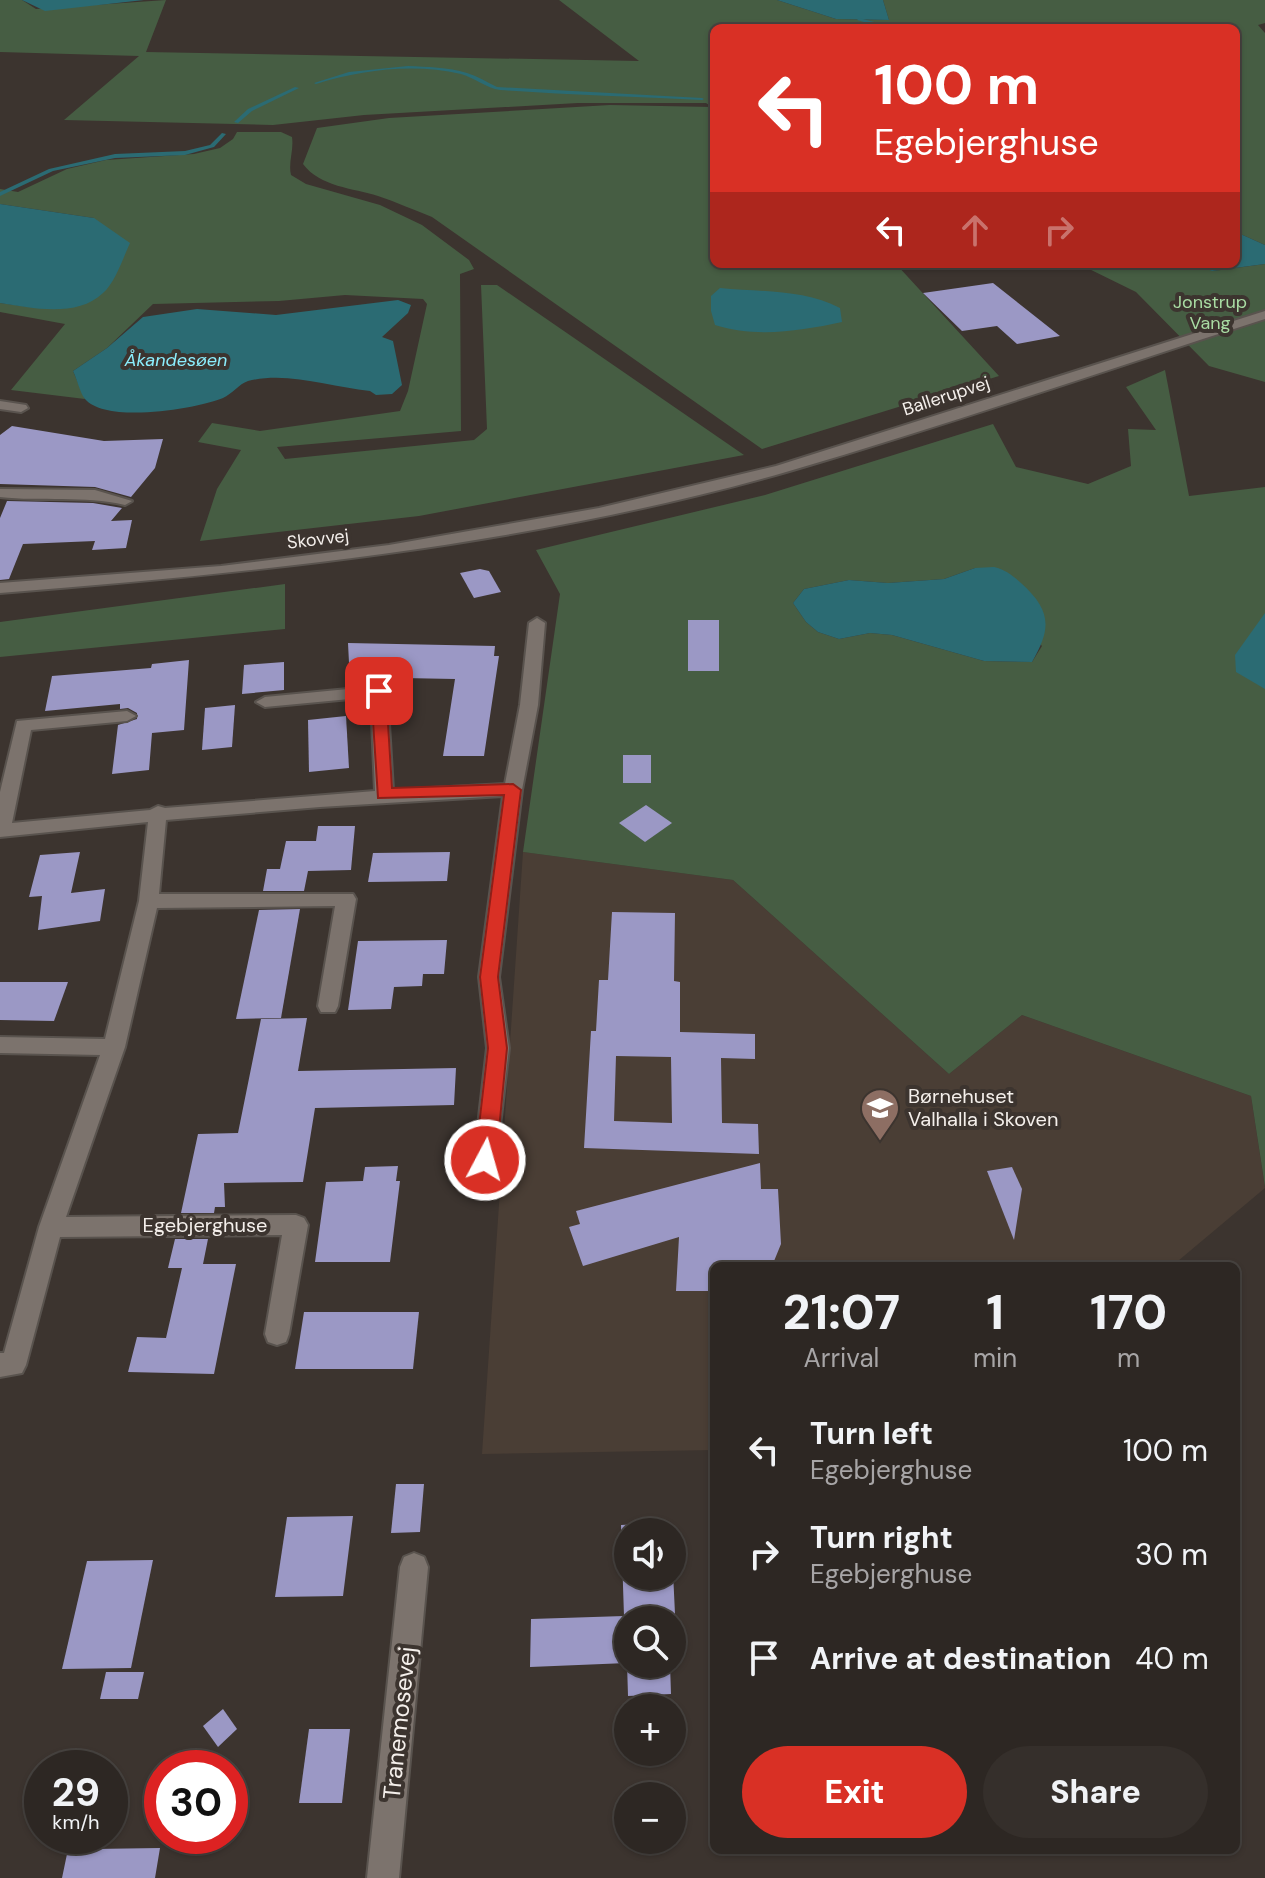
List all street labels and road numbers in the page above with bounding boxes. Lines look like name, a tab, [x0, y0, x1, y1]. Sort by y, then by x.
street label: Ballerupvej	[899, 371, 993, 421]
street label: Skovvej	[286, 523, 350, 555]
street label: Egebjerghuse	[143, 1212, 267, 1238]
street label: Tranemosevej	[376, 1645, 422, 1801]

